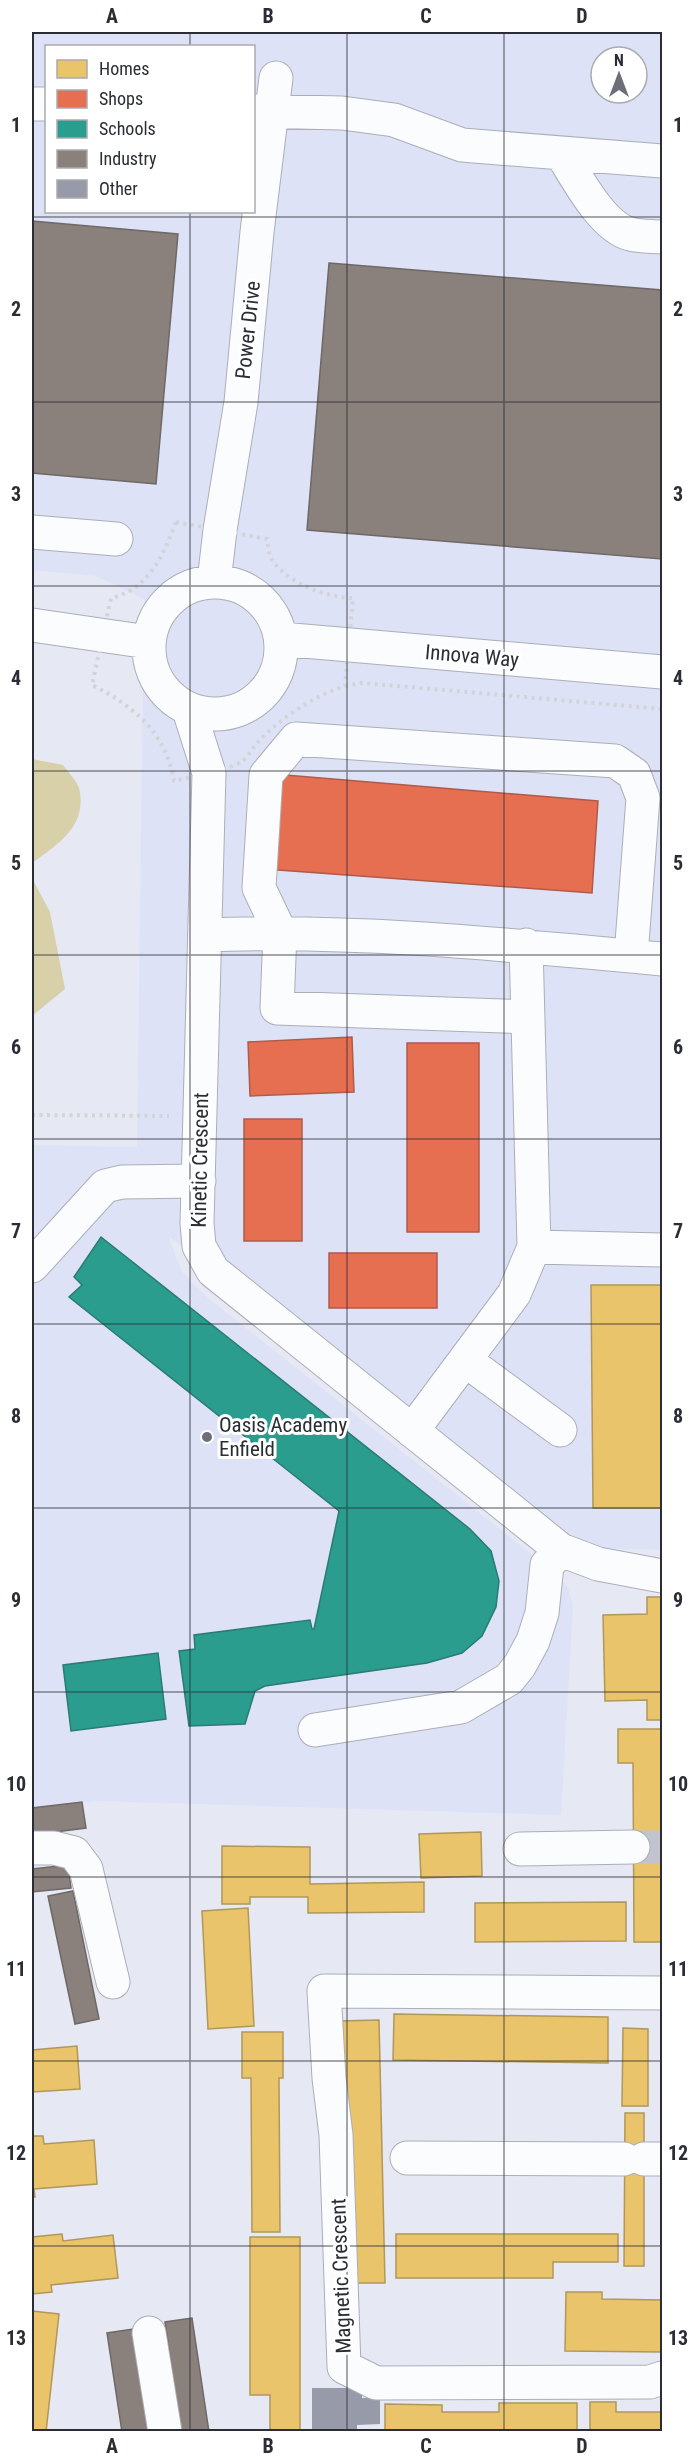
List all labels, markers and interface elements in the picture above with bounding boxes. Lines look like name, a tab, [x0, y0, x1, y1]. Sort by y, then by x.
text: A	[106, 4, 118, 28]
text: B	[262, 4, 274, 28]
text: C	[420, 4, 432, 28]
text: D	[576, 4, 588, 28]
legend	[45, 45, 255, 213]
north arrow	[589, 45, 649, 105]
text: N	[614, 51, 624, 70]
text: Homes	[99, 58, 149, 79]
text: Shops	[99, 88, 143, 109]
text: 1	[11, 113, 21, 137]
text: 1	[673, 113, 683, 137]
text: Schools	[99, 118, 156, 139]
text: Industry	[99, 148, 157, 169]
text: Other	[99, 178, 138, 199]
street label: Power Drive	[231, 280, 265, 380]
text: 2	[11, 297, 21, 321]
text: 2	[673, 297, 683, 321]
text: 3	[11, 482, 21, 506]
text: 3	[673, 482, 683, 506]
street label: Innova Way	[424, 640, 520, 672]
text: 4	[11, 666, 21, 690]
text: 4	[673, 666, 683, 690]
text: 5	[11, 851, 21, 875]
text: 5	[673, 851, 683, 875]
text: 6	[11, 1035, 21, 1059]
text: 6	[673, 1035, 683, 1059]
street label: Kinetic Crescent	[187, 1092, 213, 1228]
text: 7	[11, 1219, 21, 1243]
text: 7	[673, 1219, 683, 1243]
text: 8	[11, 1404, 21, 1428]
text: 8	[673, 1404, 683, 1428]
place label: Oasis Academy Enfield	[219, 1413, 347, 1461]
marker: Oasis Academy Enfield	[200, 1430, 214, 1444]
text: 9	[11, 1588, 21, 1612]
text: 9	[673, 1588, 683, 1612]
text: 10	[6, 1772, 26, 1796]
text: 10	[668, 1772, 688, 1796]
text: 11	[6, 1957, 26, 1981]
text: 11	[668, 1957, 688, 1981]
text: 12	[6, 2141, 26, 2165]
text: 12	[668, 2141, 688, 2165]
street label: Magnetic Crescent	[326, 2198, 356, 2354]
text: 13	[6, 2326, 26, 2350]
text: 13	[668, 2326, 688, 2350]
text: A	[106, 2434, 118, 2458]
text: B	[262, 2434, 274, 2458]
text: C	[420, 2434, 432, 2458]
text: D	[576, 2434, 588, 2458]

